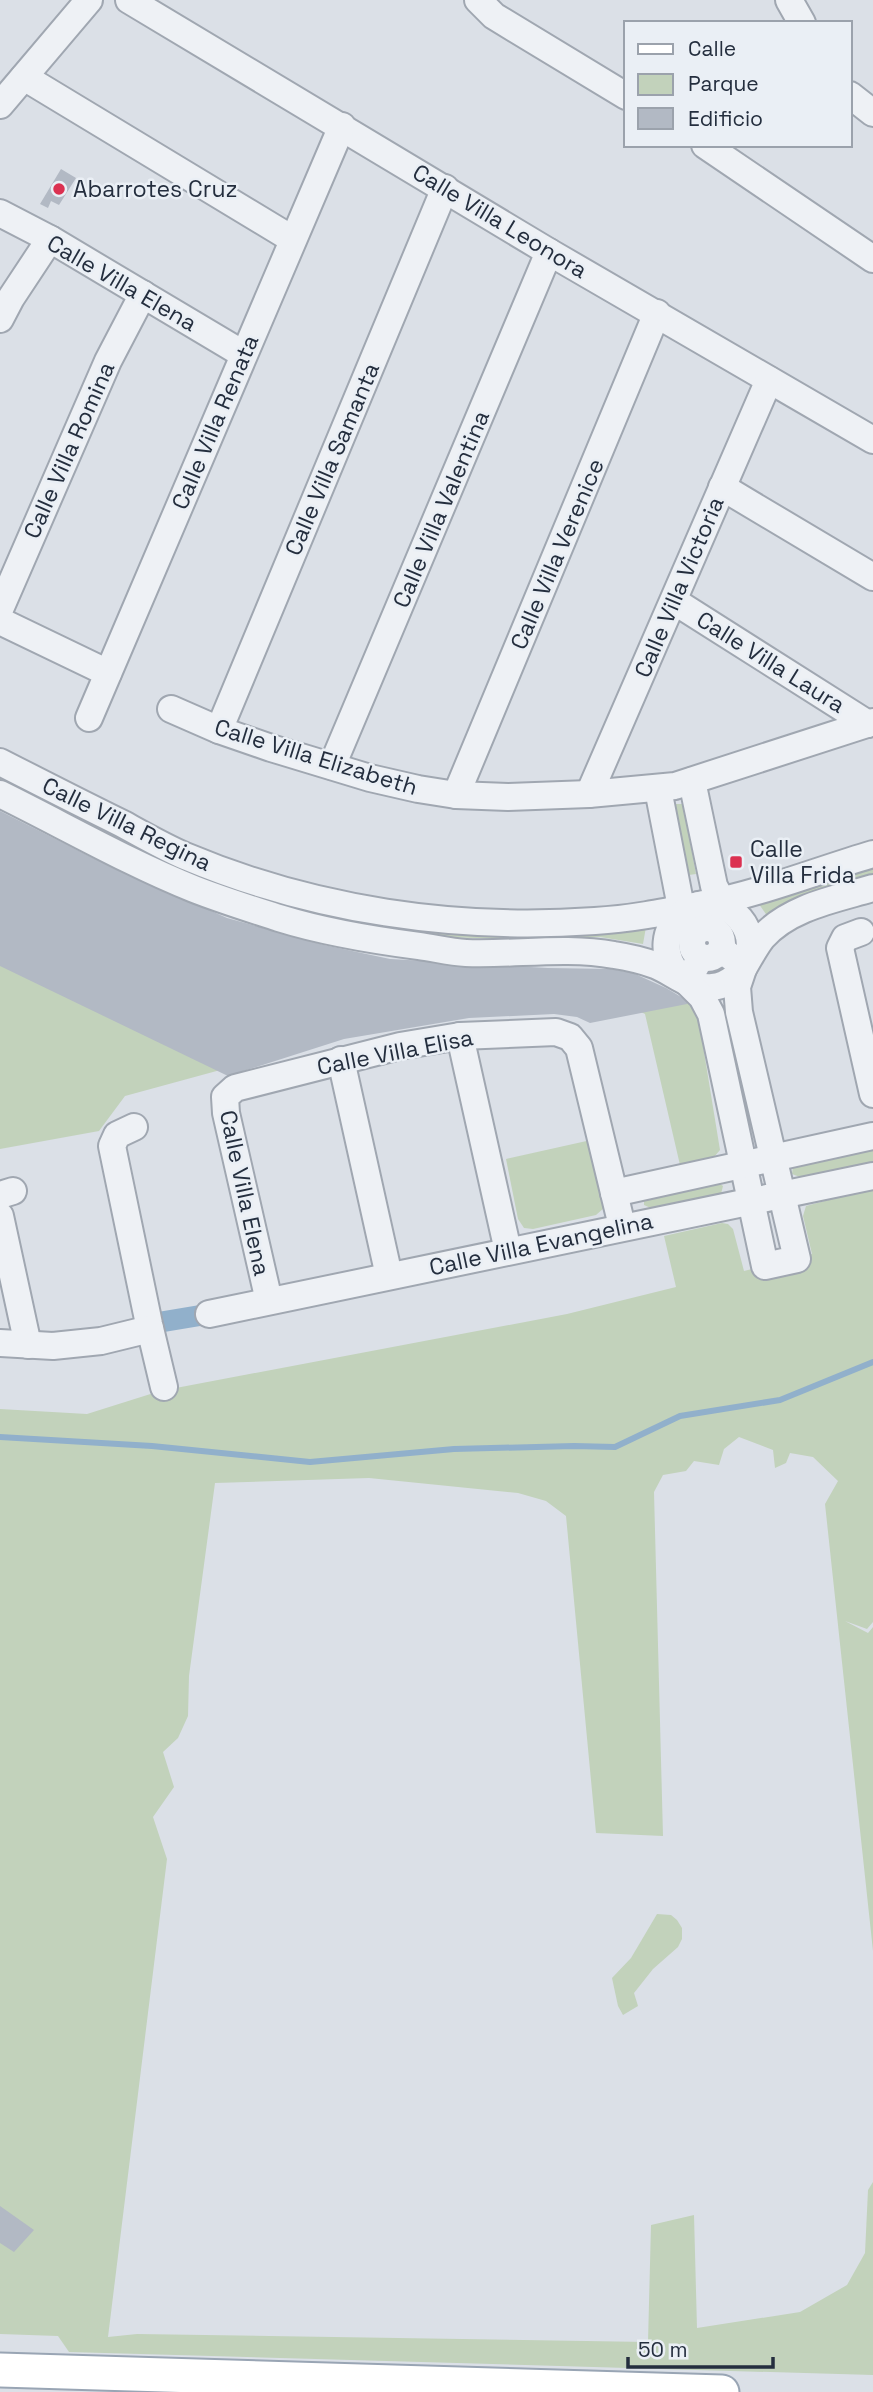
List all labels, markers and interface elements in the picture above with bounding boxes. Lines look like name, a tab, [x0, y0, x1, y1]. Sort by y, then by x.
legend	[624, 21, 852, 147]
text: Calle	[688, 35, 736, 62]
text: Parque	[688, 70, 759, 97]
text: Edificio	[688, 105, 763, 132]
street label: Calle Villa Leonora	[407, 157, 593, 285]
place label: Abarrotes Cruz	[73, 174, 238, 204]
marker: Abarrotes Cruz	[51, 181, 67, 197]
street label: Calle Villa Elena	[42, 228, 202, 338]
street label: Calle Villa Renata	[165, 330, 265, 514]
street label: Calle Villa Romina	[17, 357, 121, 543]
street label: Calle Villa Samanta	[278, 358, 386, 560]
street label: Calle Villa Valentina	[386, 406, 496, 612]
street label: Calle Villa Verenice	[503, 454, 611, 654]
street label: Calle Villa Victoria	[627, 492, 731, 682]
street label: Calle Villa Laura	[691, 604, 851, 720]
street label: Calle Villa Elizabeth	[211, 712, 421, 802]
street label: Calle Villa Regina	[37, 770, 217, 878]
place label: Calle Villa Frida	[750, 834, 855, 890]
marker: Calle Villa Frida	[728, 854, 744, 870]
street label: Calle Villa Elisa	[314, 1022, 476, 1082]
street label: Calle Villa Elena	[213, 1108, 277, 1278]
street label: Calle Villa Evangelina	[426, 1206, 656, 1282]
scale bar	[628, 2326, 773, 2370]
text: 50 m	[638, 2336, 688, 2363]

